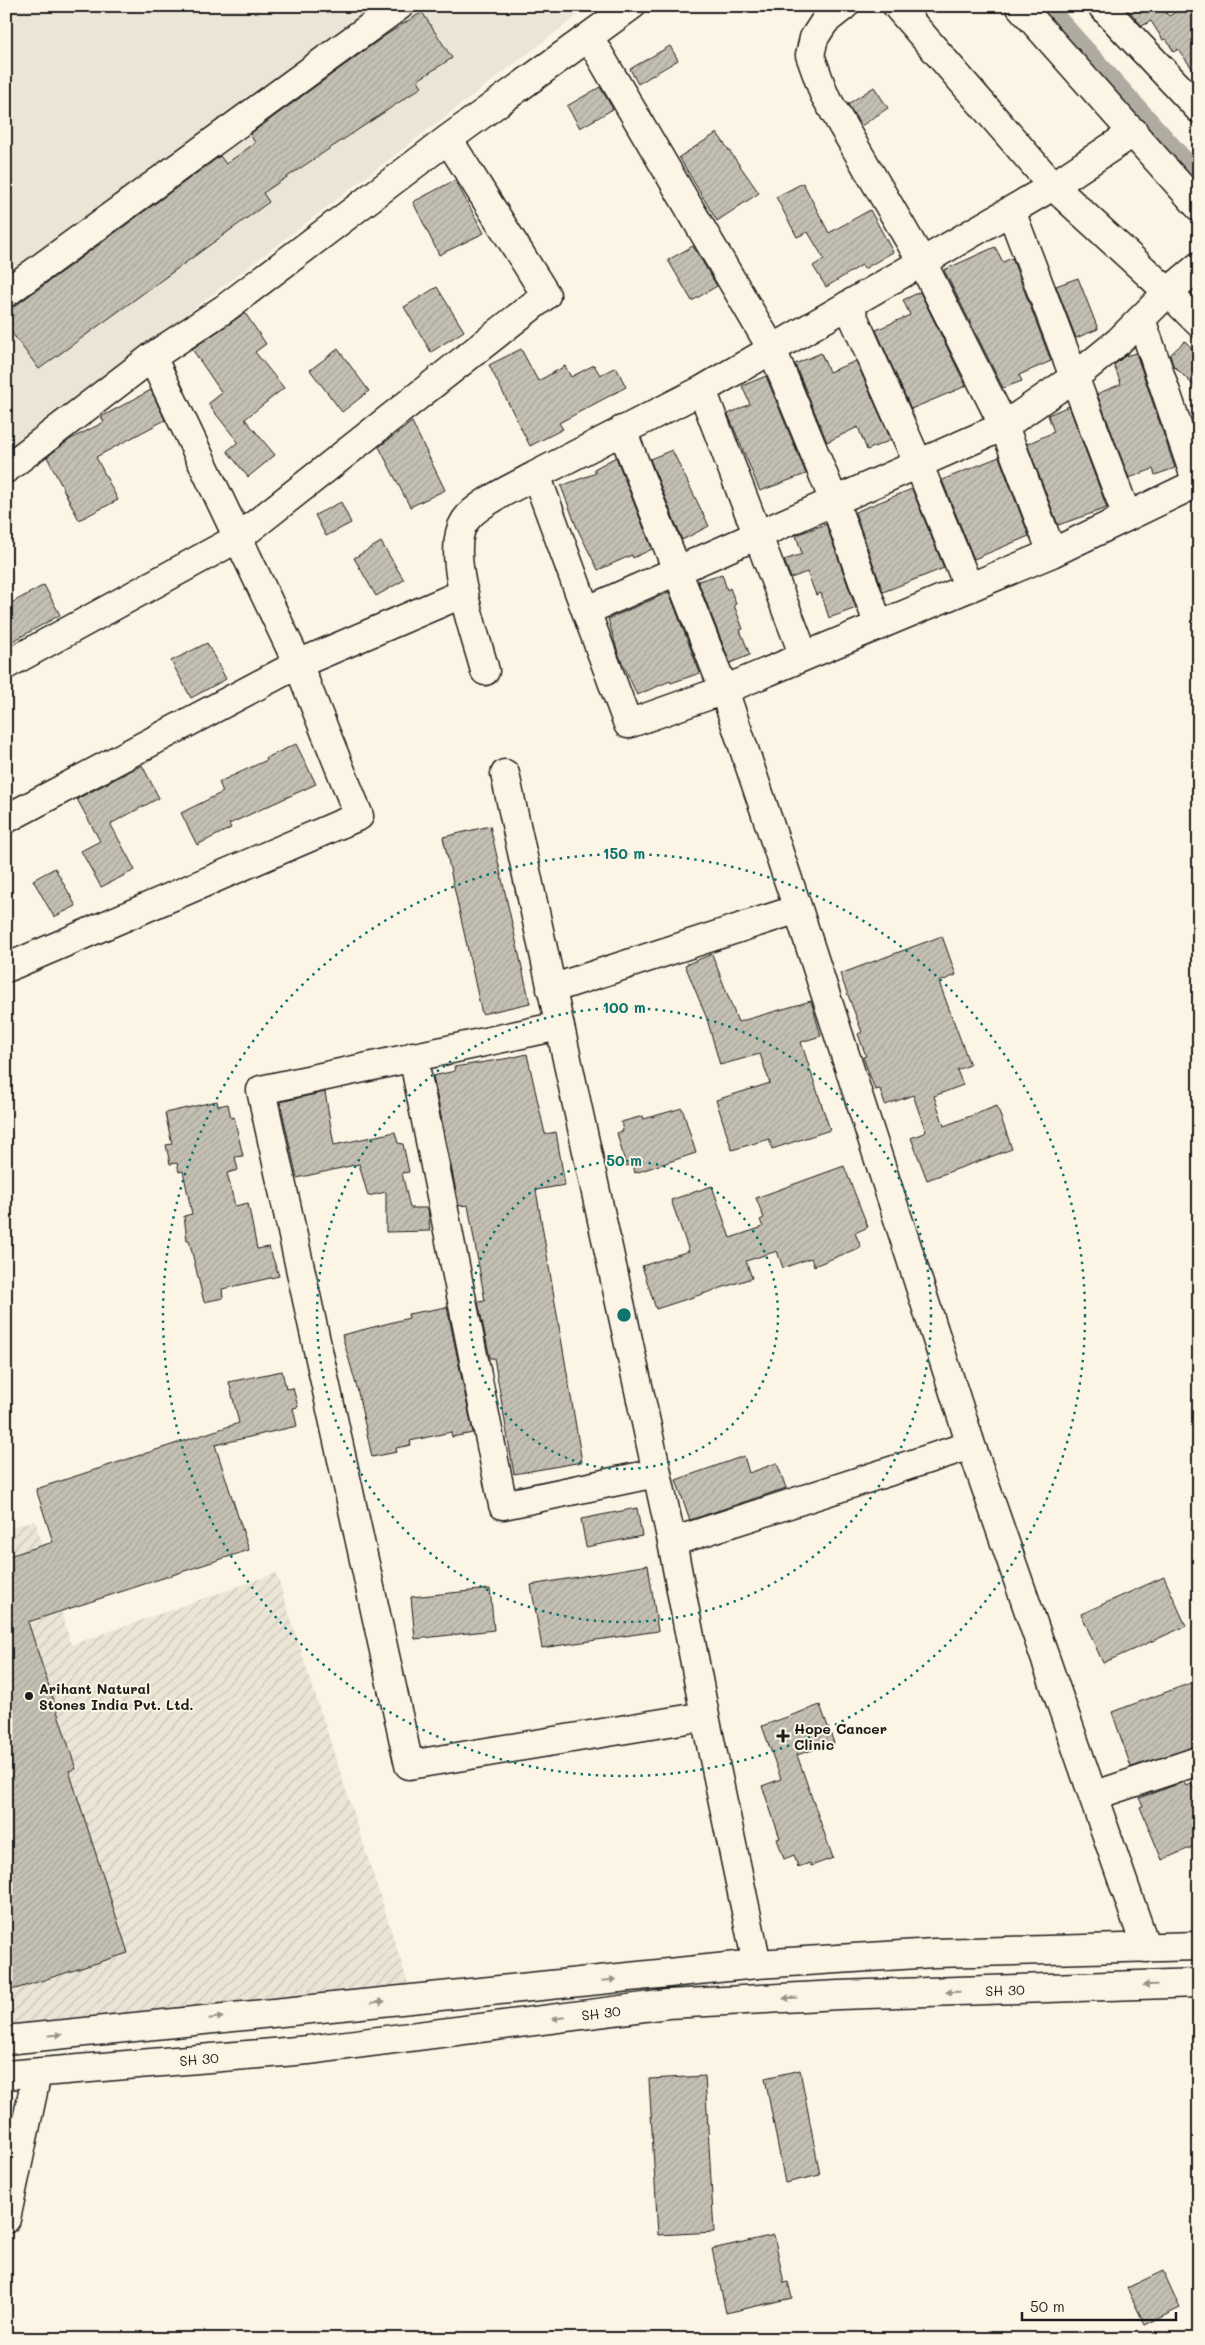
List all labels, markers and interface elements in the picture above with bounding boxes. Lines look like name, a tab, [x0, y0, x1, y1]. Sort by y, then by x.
text: 150 m	[603, 843, 645, 863]
text: 100 m	[602, 997, 646, 1017]
text: 50 m	[606, 1150, 642, 1170]
centre of rings	[615, 1306, 633, 1324]
place label: Arihant Natural Stones India Pvt. Ltd.	[39, 1679, 194, 1714]
marker: Arihant Natural Stones India Pvt. Ltd.	[23, 1690, 35, 1702]
place label: Hope Cancer Clinic	[794, 1719, 887, 1754]
marker: Hope Cancer Clinic	[776, 1729, 790, 1743]
one-way arrow	[602, 1976, 618, 1984]
street label: SH 30	[985, 1980, 1025, 2000]
one-way arrow	[1142, 1982, 1158, 1990]
one-way arrow	[944, 1988, 960, 1996]
one-way arrow	[782, 1994, 798, 2002]
one-way arrow	[370, 1997, 386, 2005]
street label: SH 30	[580, 2001, 622, 2025]
one-way arrow	[209, 2014, 225, 2022]
one-way arrow	[551, 2014, 567, 2022]
one-way arrow	[47, 2031, 63, 2039]
street label: SH 30	[179, 2048, 220, 2070]
scale bar	[1022, 2290, 1176, 2322]
text: 50 m	[1030, 2296, 1065, 2316]

